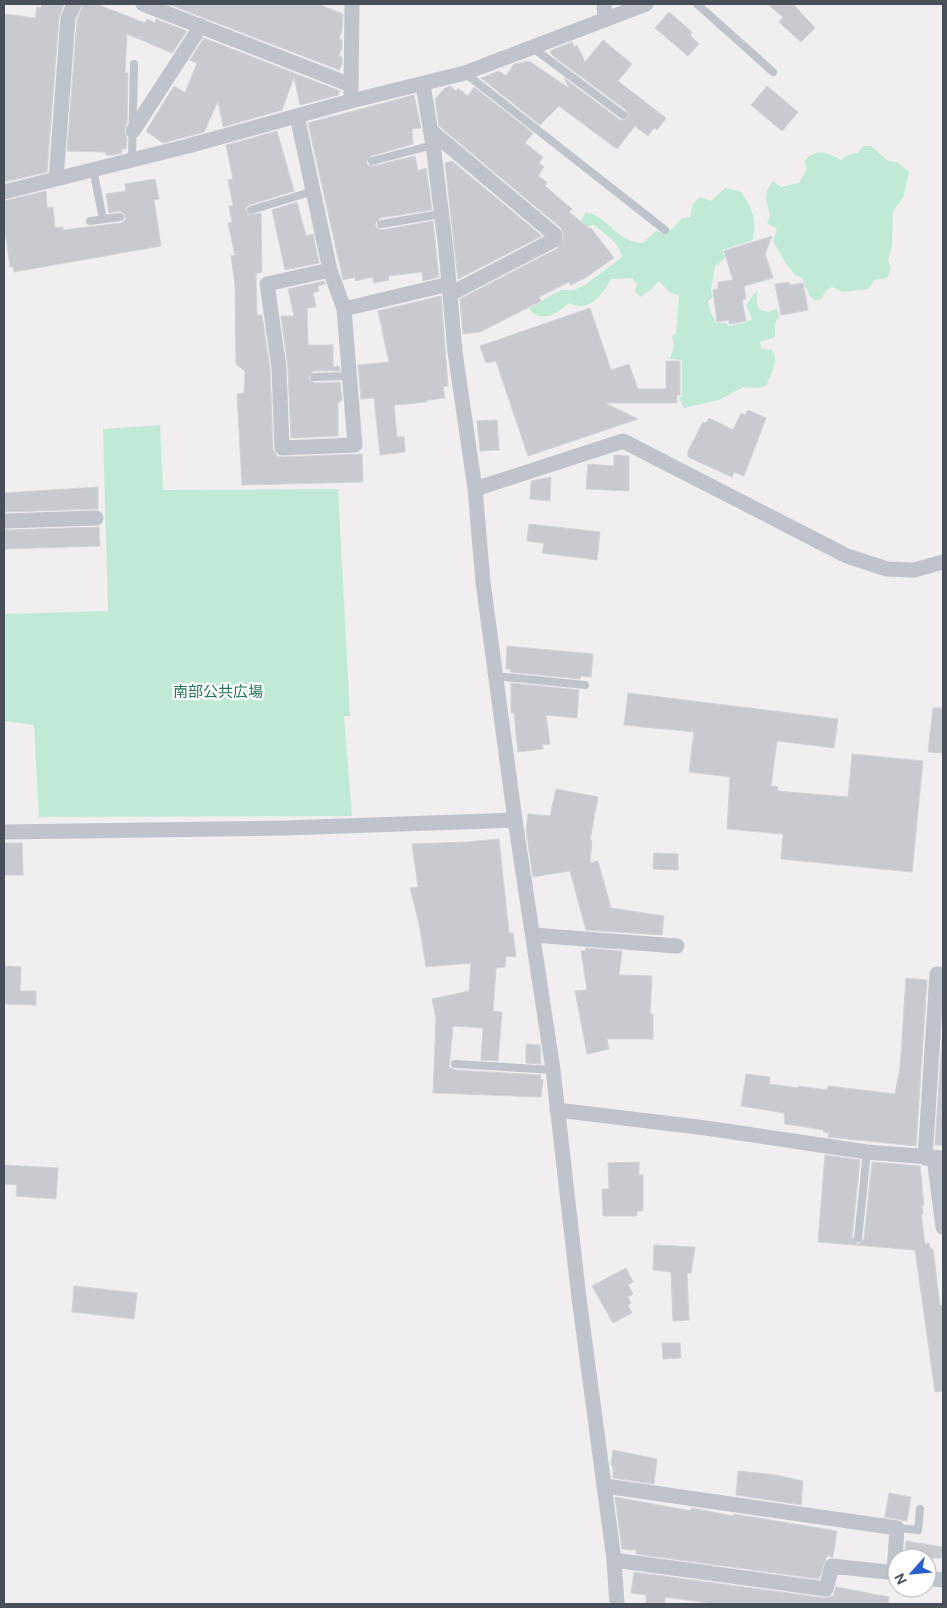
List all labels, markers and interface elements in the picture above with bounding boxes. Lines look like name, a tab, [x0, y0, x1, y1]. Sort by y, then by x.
park label: 南部公共広場	[173, 682, 263, 702]
north arrow	[887, 1548, 937, 1598]
text: N	[890, 1570, 911, 1588]

